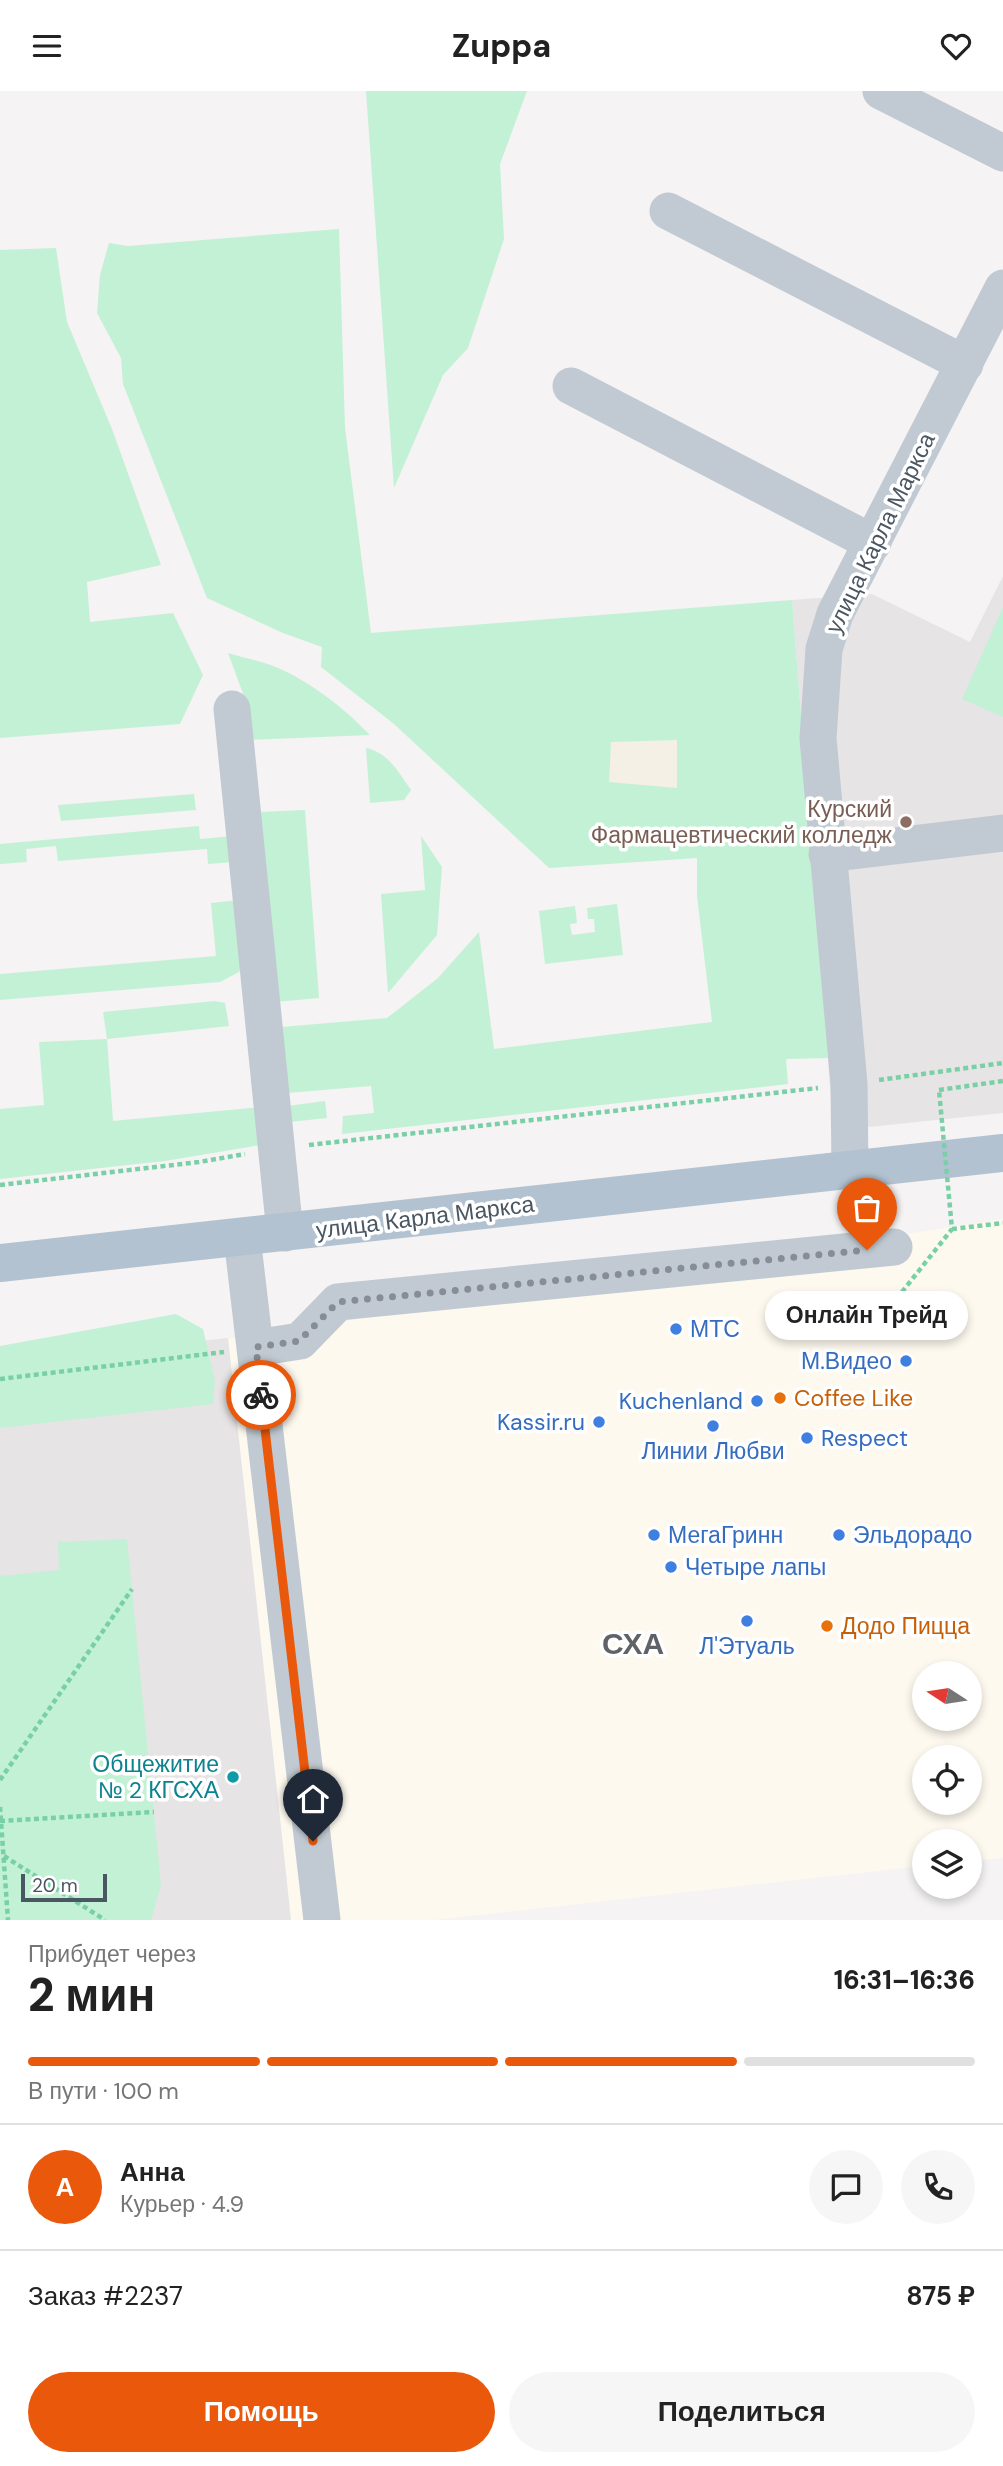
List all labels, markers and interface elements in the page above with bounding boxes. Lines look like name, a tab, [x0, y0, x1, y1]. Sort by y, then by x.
text: Zuppa	[452, 25, 551, 67]
icon: menu	[28, 27, 66, 65]
icon: heart	[937, 27, 975, 65]
street label: улица Карла Маркса	[818, 428, 942, 638]
place label: Курский Фармацевтический колледж	[591, 794, 893, 850]
marker: Курский Фармацевтический колледж	[898, 814, 914, 830]
pin	[837, 1178, 897, 1250]
street label: улица Карла Маркса	[314, 1189, 536, 1245]
icon: bag	[848, 1189, 886, 1227]
callout: Онлайн Трейд	[766, 1292, 968, 1341]
text: Онлайн Трейд	[786, 1300, 947, 1330]
place label: МТС	[690, 1314, 740, 1344]
marker: МТС	[668, 1321, 684, 1337]
place label: М.Видео	[801, 1346, 892, 1376]
marker: М.Видео	[898, 1353, 914, 1369]
courier	[226, 1360, 296, 1430]
icon: bike	[242, 1376, 280, 1414]
place label: Coffee Like	[794, 1383, 913, 1413]
place label: Kuchenland	[619, 1386, 743, 1416]
marker: Coffee Like	[772, 1390, 788, 1406]
marker: Kuchenland	[749, 1393, 765, 1409]
place label: Kassir.ru	[497, 1407, 585, 1437]
marker: Kassir.ru	[591, 1414, 607, 1430]
marker: Линии Любви	[705, 1418, 721, 1434]
place label: Respect	[821, 1423, 908, 1453]
marker: Respect	[799, 1430, 815, 1446]
place label: Линии Любви	[641, 1436, 785, 1466]
place label: МегаГринн	[668, 1520, 783, 1550]
place label: Эльдорадо	[853, 1520, 972, 1550]
marker: МегаГринн	[646, 1527, 662, 1543]
marker: Эльдорадо	[831, 1527, 847, 1543]
place label: Четыре лапы	[685, 1552, 826, 1582]
marker: Четыре лапы	[663, 1559, 679, 1575]
place label: Додо Пицца	[841, 1611, 970, 1641]
marker: Л'Этуаль	[739, 1613, 755, 1629]
marker: Додо Пицца	[819, 1618, 835, 1634]
district label: СХА	[602, 1624, 664, 1663]
place label: Л'Этуаль	[699, 1631, 795, 1661]
north arrow	[912, 1661, 982, 1731]
map controls	[912, 1661, 982, 1899]
button: locate	[912, 1745, 982, 1815]
place label: Общежитие № 2 КГСХА	[92, 1749, 220, 1805]
marker: Общежитие № 2 КГСХА	[225, 1769, 241, 1785]
pin	[283, 1769, 343, 1841]
icon: home	[294, 1780, 332, 1818]
button: layers	[912, 1829, 982, 1899]
scale bar	[21, 1871, 107, 1903]
text: 20 m	[32, 1873, 78, 1898]
text: Прибудет через	[28, 1939, 196, 1969]
text: 16:31–16:36	[834, 1963, 975, 1997]
text: 2 мин	[28, 1965, 155, 2025]
text: В пути · 100 m	[28, 2076, 179, 2106]
button: chat	[809, 2150, 883, 2224]
button: phone	[901, 2150, 975, 2224]
text: Анна	[120, 2155, 185, 2189]
text: А	[56, 2170, 74, 2204]
text: Курьер · 4.9	[120, 2189, 244, 2219]
text: Заказ #2237	[28, 2279, 183, 2313]
text: 875 ₽	[906, 2279, 975, 2313]
button: Помощь	[28, 2372, 495, 2452]
button: Поделиться	[509, 2372, 975, 2452]

